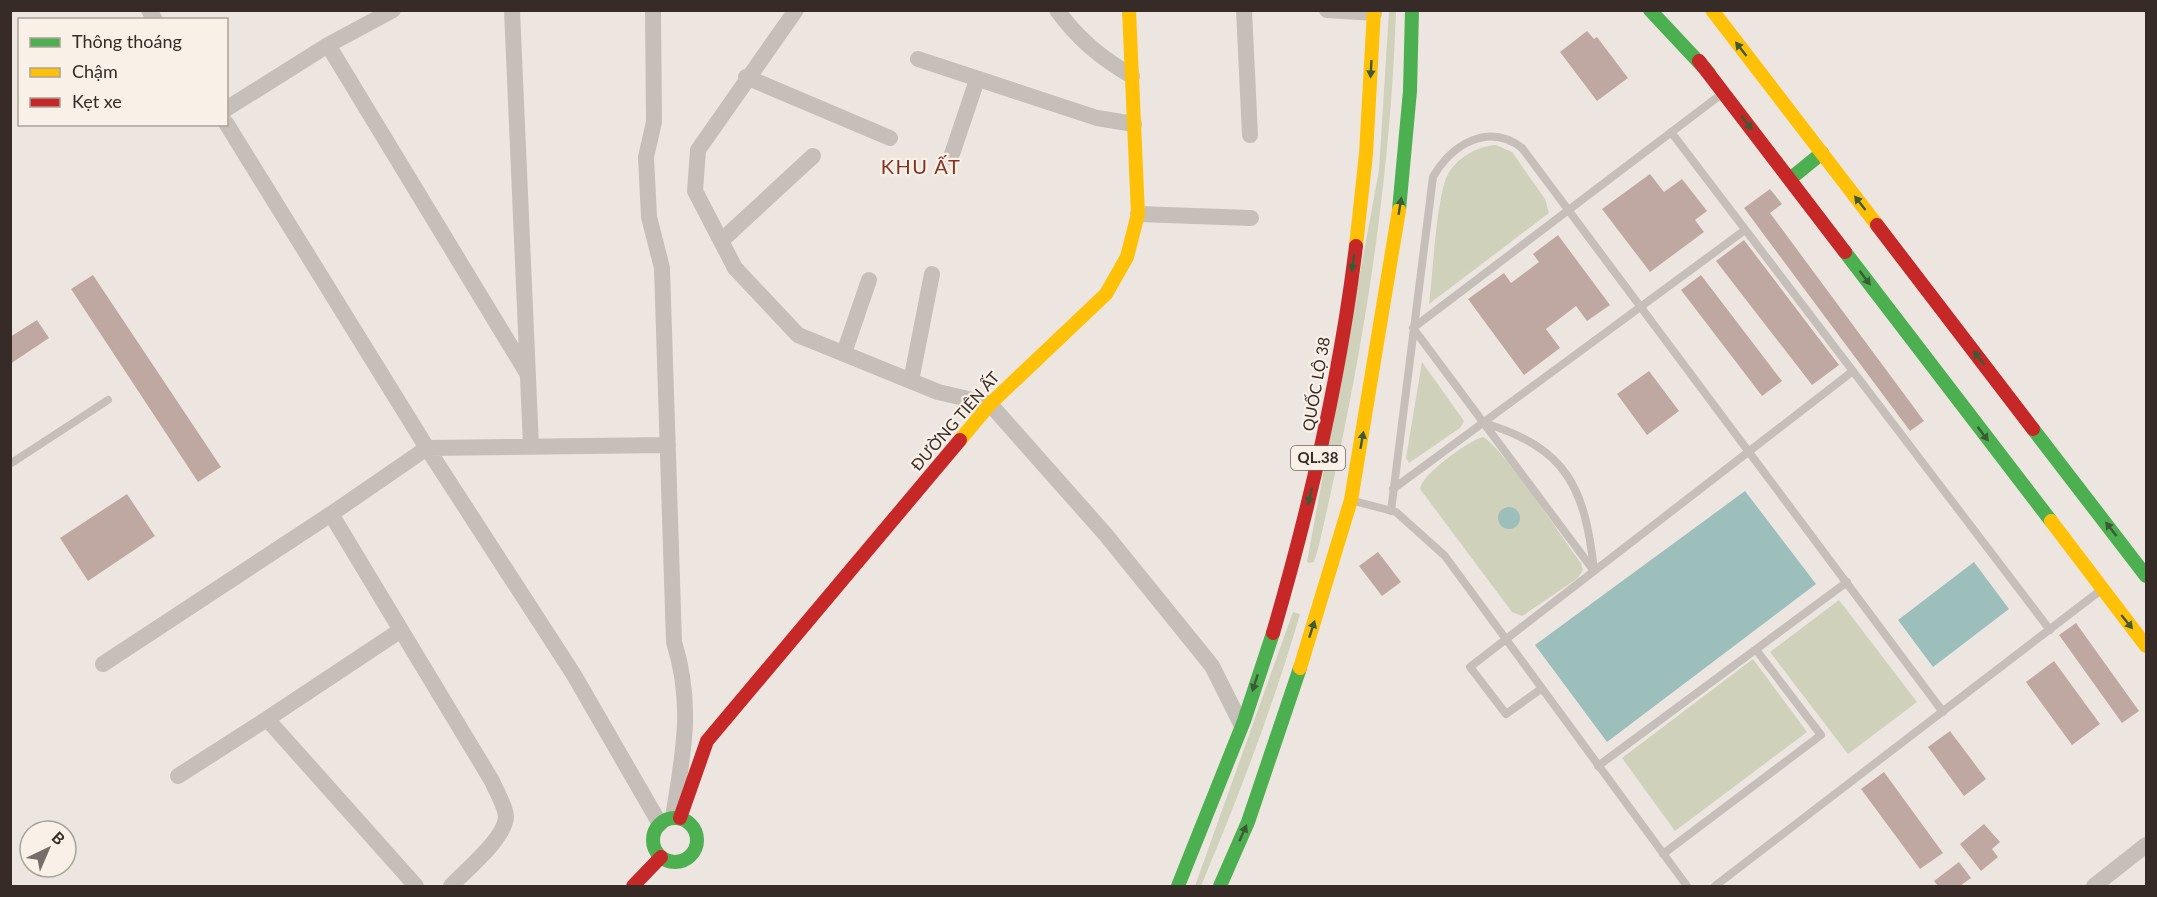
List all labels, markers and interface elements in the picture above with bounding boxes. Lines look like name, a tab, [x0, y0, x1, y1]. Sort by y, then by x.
legend	[18, 18, 228, 126]
text: Thông thoáng	[72, 30, 182, 52]
one-way arrow	[1735, 41, 1748, 57]
one-way arrow	[1366, 59, 1375, 78]
text: Chậm	[72, 60, 118, 82]
text: Kẹt xe	[72, 90, 122, 112]
one-way arrow	[1740, 115, 1753, 131]
district label: KHU ẤT	[881, 154, 961, 178]
one-way arrow	[1855, 196, 1867, 211]
one-way arrow	[1396, 197, 1405, 216]
one-way arrow	[1349, 254, 1358, 273]
one-way arrow	[1859, 270, 1871, 286]
street label: QUỐC LỘ 38	[1298, 335, 1333, 432]
one-way arrow	[1973, 350, 1986, 366]
street label: ĐƯỜNG TIÊN ẤT	[907, 367, 1003, 474]
one-way arrow	[1976, 426, 1988, 441]
one-way arrow	[1358, 431, 1367, 450]
road number: QL.38	[1291, 446, 1345, 470]
one-way arrow	[1304, 487, 1314, 505]
one-way arrow	[2105, 522, 2117, 537]
one-way arrow	[2120, 614, 2133, 630]
one-way arrow	[1308, 620, 1318, 638]
one-way arrow	[1250, 674, 1259, 692]
north arrow	[18, 819, 78, 879]
one-way arrow	[1239, 824, 1248, 842]
text: B	[48, 827, 69, 848]

